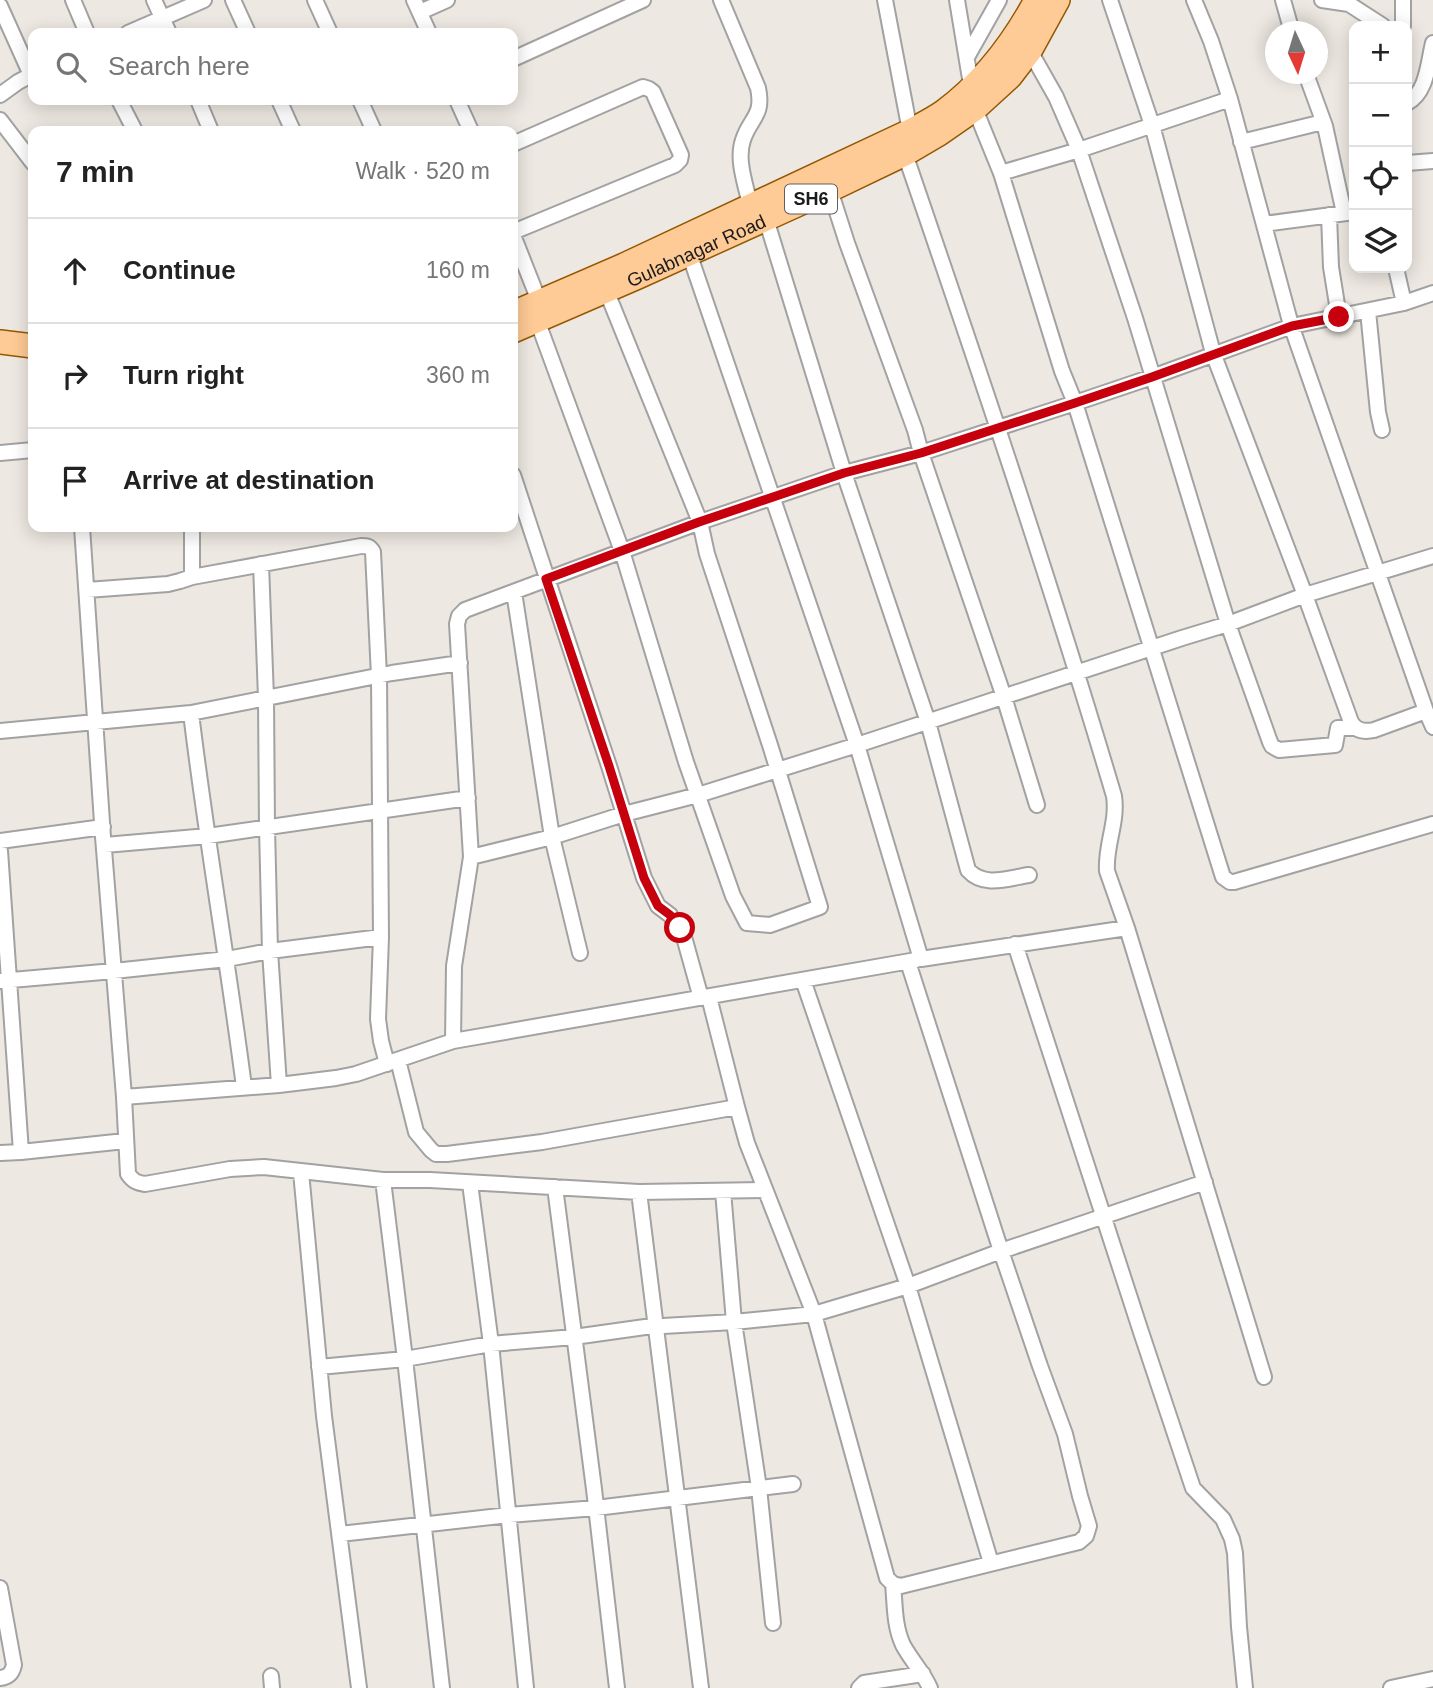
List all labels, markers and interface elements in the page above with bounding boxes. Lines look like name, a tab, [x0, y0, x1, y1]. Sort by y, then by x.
north arrow	[1265, 21, 1328, 84]
map controls	[1349, 21, 1412, 273]
button: +	[1349, 21, 1412, 84]
search box	[28, 28, 518, 105]
icon: search	[52, 48, 90, 86]
text: Search here	[108, 51, 250, 81]
button: −	[1349, 84, 1412, 147]
button: locate	[1349, 147, 1412, 210]
text: 7 min	[56, 155, 134, 188]
text: Walk · 520 m	[355, 158, 490, 184]
road number: SH6	[785, 184, 837, 214]
street label: Gulabnagar Road	[624, 210, 769, 291]
button: layers	[1349, 210, 1412, 273]
icon: ahead	[56, 252, 94, 290]
text: Continue	[123, 255, 236, 285]
text: 160 m	[426, 257, 490, 283]
route end	[1323, 301, 1354, 332]
icon: right	[56, 357, 94, 395]
text: Turn right	[123, 360, 244, 390]
text: 360 m	[426, 362, 490, 388]
icon: arrive	[56, 462, 94, 500]
text: Arrive at destination	[123, 465, 374, 495]
route start	[664, 912, 695, 943]

